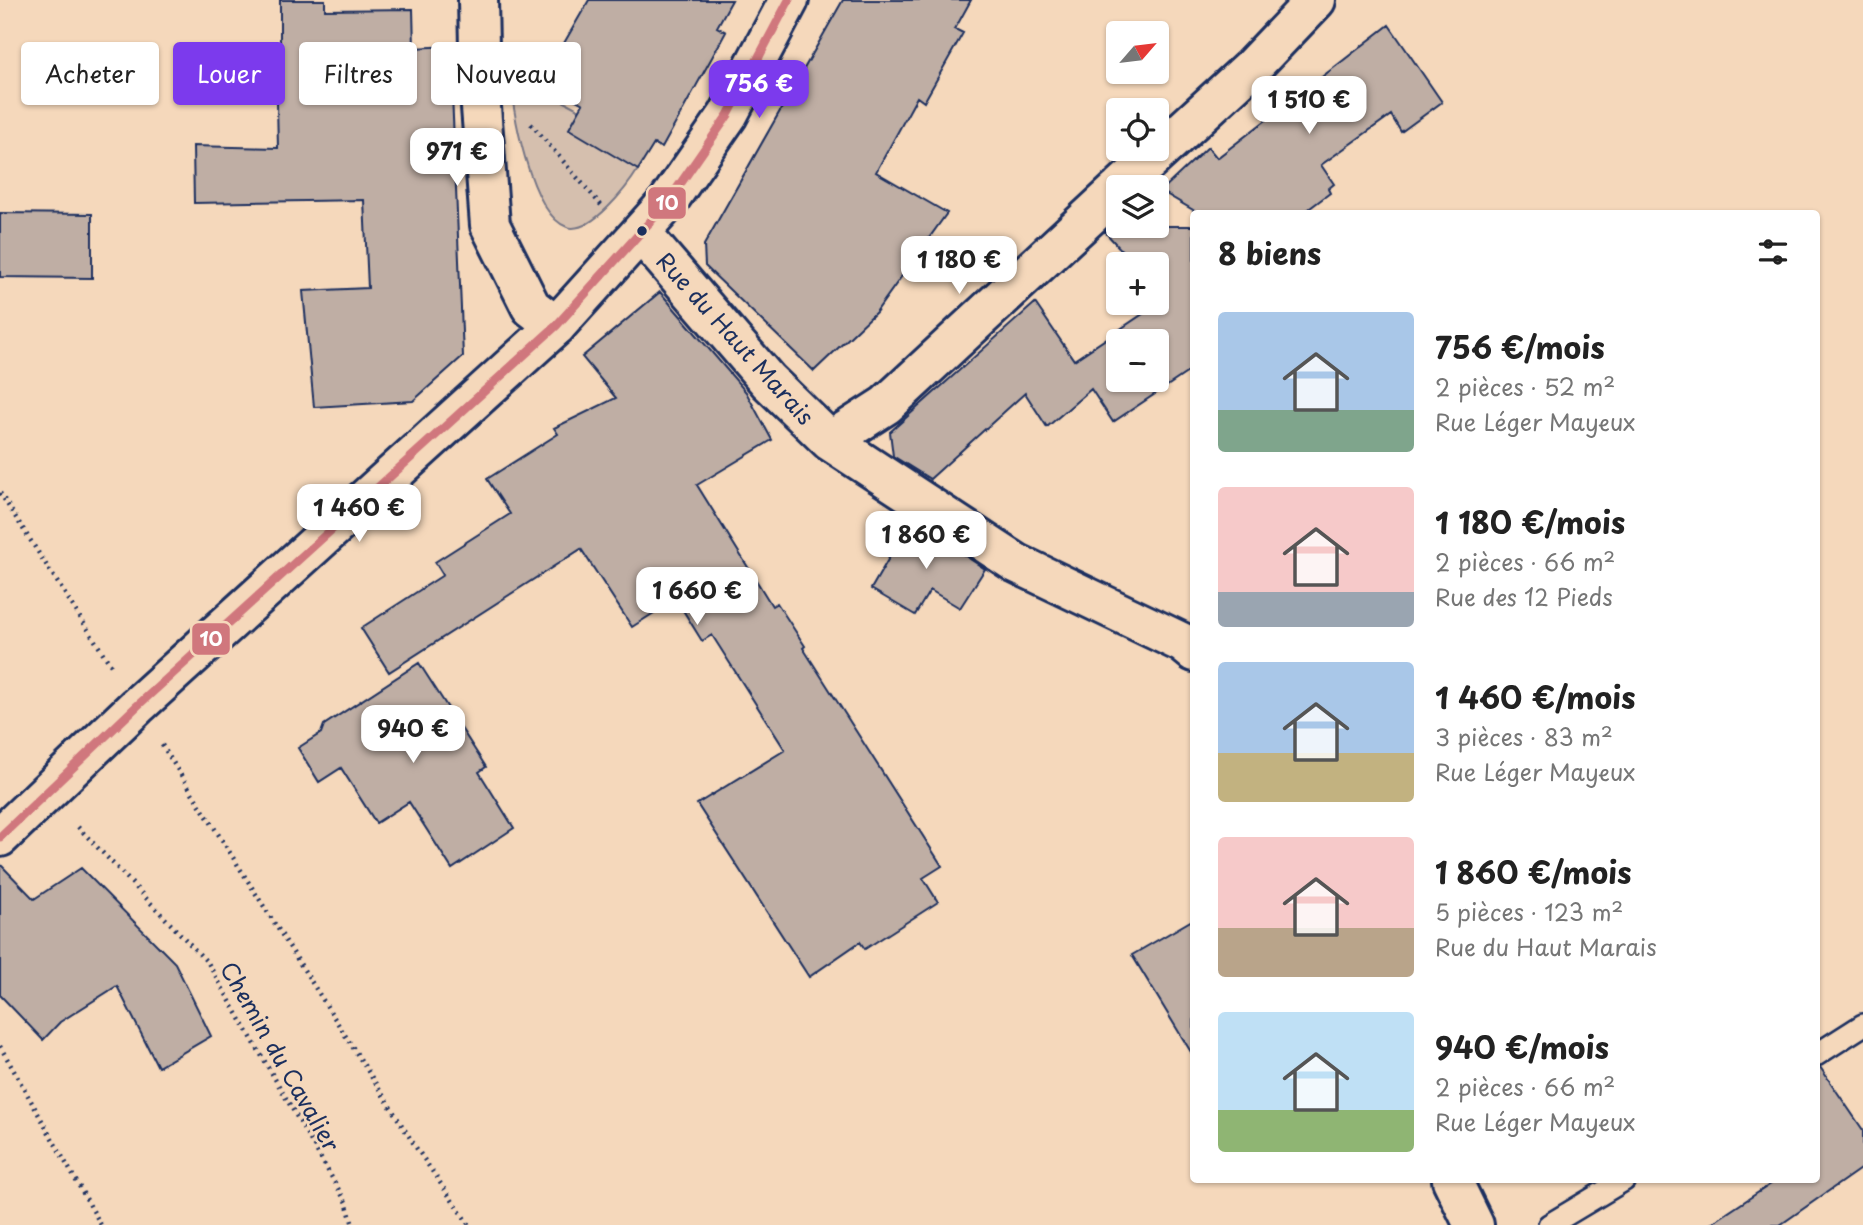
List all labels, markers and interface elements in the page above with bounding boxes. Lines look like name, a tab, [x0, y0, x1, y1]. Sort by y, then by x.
north arrow	[1106, 21, 1169, 84]
map controls	[1106, 21, 1169, 392]
chip: Acheter	[21, 42, 159, 105]
chip: Louer	[173, 42, 285, 105]
chip: Filtres	[299, 42, 417, 105]
chip: Nouveau	[431, 42, 581, 105]
pin: 756 €	[710, 60, 808, 120]
text: 756 €	[725, 65, 793, 100]
pin: 1 510 €	[1244, 76, 1374, 136]
text: 1 510 €	[1267, 81, 1351, 116]
button: locate	[1106, 98, 1169, 161]
pin: 971 €	[408, 128, 506, 188]
text: 971 €	[426, 133, 488, 168]
button: layers	[1106, 175, 1169, 238]
line badge: 10	[647, 186, 687, 220]
text: 10	[655, 188, 679, 216]
unlabelled marker	[635, 224, 649, 238]
text: 8 biens	[1218, 230, 1321, 275]
icon: filters	[1754, 233, 1792, 271]
pin: 1 180 €	[894, 236, 1024, 296]
text: 1 180 €	[917, 241, 1001, 276]
street label: Rue du Haut Marais	[649, 244, 823, 432]
button: +	[1106, 252, 1169, 315]
text: 756 €/mois	[1435, 324, 1605, 369]
button: −	[1106, 329, 1169, 392]
icon: home	[1274, 340, 1358, 424]
text: 2 pièces · 52 m²	[1435, 369, 1615, 404]
text: Rue Léger Mayeux	[1435, 404, 1635, 439]
pin: 1 460 €	[294, 484, 424, 544]
text: 1 460 €	[313, 489, 405, 524]
text: 1 180 €/mois	[1435, 499, 1625, 544]
pin: 1 860 €	[861, 512, 991, 571]
icon: home	[1274, 515, 1358, 599]
text: 1 860 €	[881, 516, 971, 551]
text: 2 pièces · 66 m²	[1435, 544, 1615, 579]
pin: 1 660 €	[632, 568, 762, 627]
text: 1 660 €	[652, 572, 742, 607]
text: Rue des 12 Pieds	[1435, 579, 1613, 614]
line badge: 10	[191, 622, 231, 656]
text: 10	[199, 624, 223, 652]
text: 1 460 €/mois	[1435, 674, 1636, 719]
icon: home	[1274, 690, 1358, 774]
pin: 940 €	[364, 706, 462, 765]
text: 940 €	[377, 710, 449, 745]
text: 3 pièces · 83 m²	[1435, 719, 1613, 754]
text: Rue Léger Mayeux	[1435, 754, 1635, 789]
text: 1 860 €/mois	[1435, 849, 1632, 894]
icon: home	[1274, 865, 1358, 949]
text: 5 pièces · 123 m²	[1435, 894, 1623, 929]
text: Rue du Haut Marais	[1435, 929, 1657, 964]
street label: Chemin du Cavalier	[212, 955, 350, 1158]
text: 940 €/mois	[1435, 1024, 1609, 1069]
icon: home	[1274, 1040, 1358, 1124]
text: 2 pièces · 66 m²	[1435, 1069, 1615, 1104]
text: Rue Léger Mayeux	[1435, 1104, 1635, 1139]

